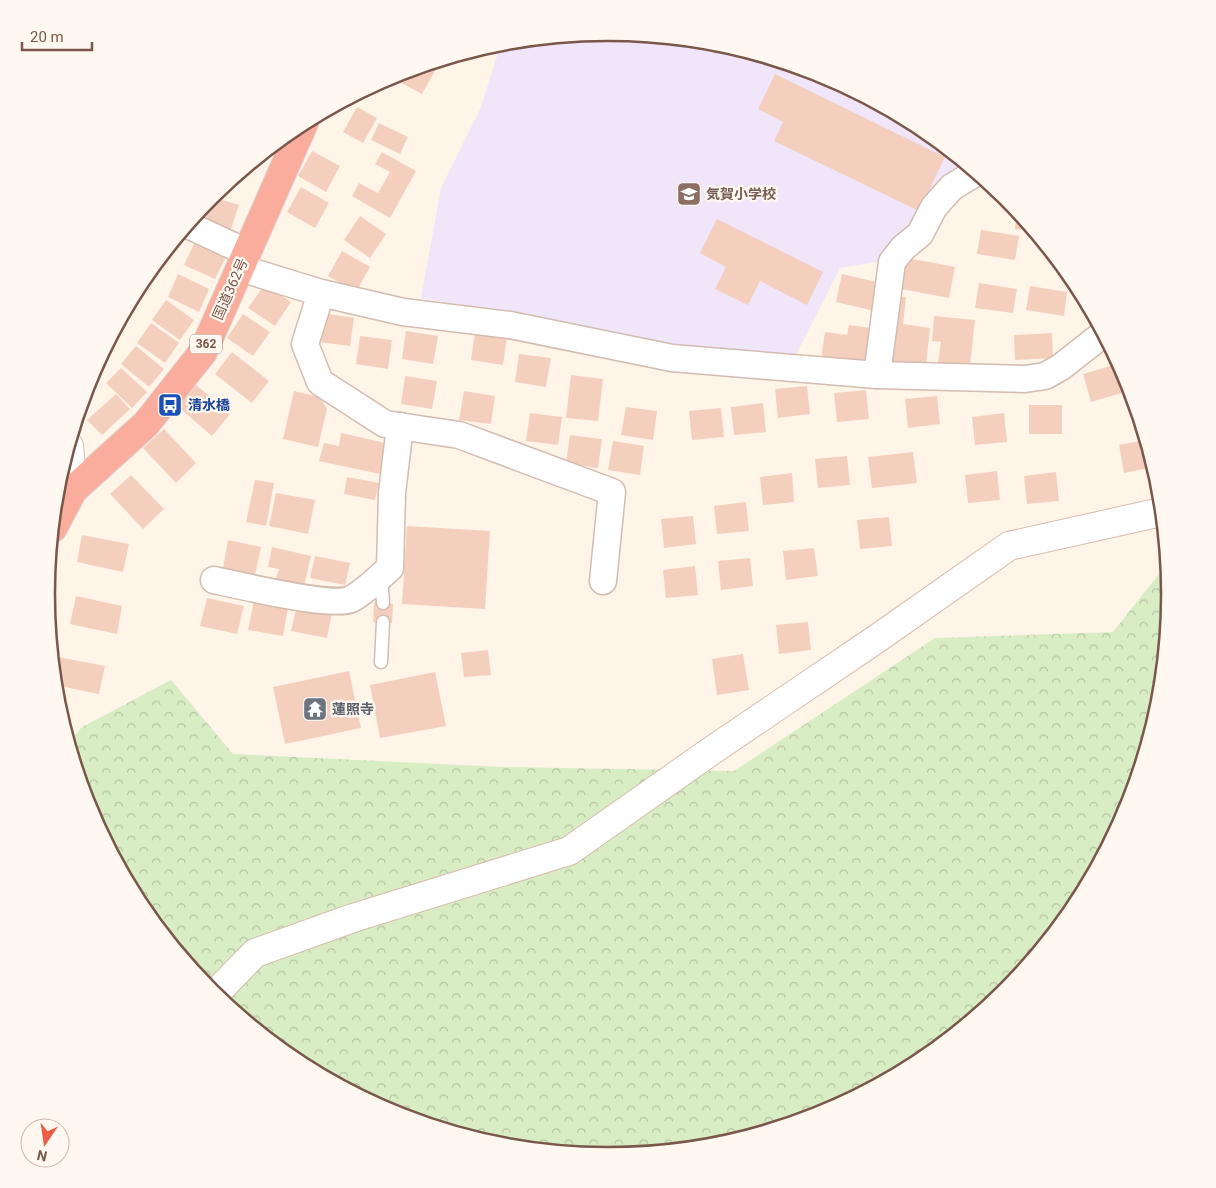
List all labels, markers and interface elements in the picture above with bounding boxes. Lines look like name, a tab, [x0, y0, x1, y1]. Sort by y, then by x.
scale bar	[22, 20, 92, 52]
text: 20 m	[30, 28, 64, 46]
school or university icon: 気賀小学校	[676, 181, 702, 207]
place label: 気賀小学校	[706, 186, 776, 202]
street label: 国道362号	[209, 256, 251, 322]
road number: 362	[190, 334, 222, 354]
bus stop icon: 清水橋	[157, 392, 183, 418]
place label: 清水橋	[188, 397, 230, 413]
temple icon: 蓮照寺	[302, 696, 328, 722]
place label: 蓮照寺	[332, 701, 374, 717]
north arrow	[20, 1118, 70, 1168]
text: N	[35, 1147, 49, 1165]

